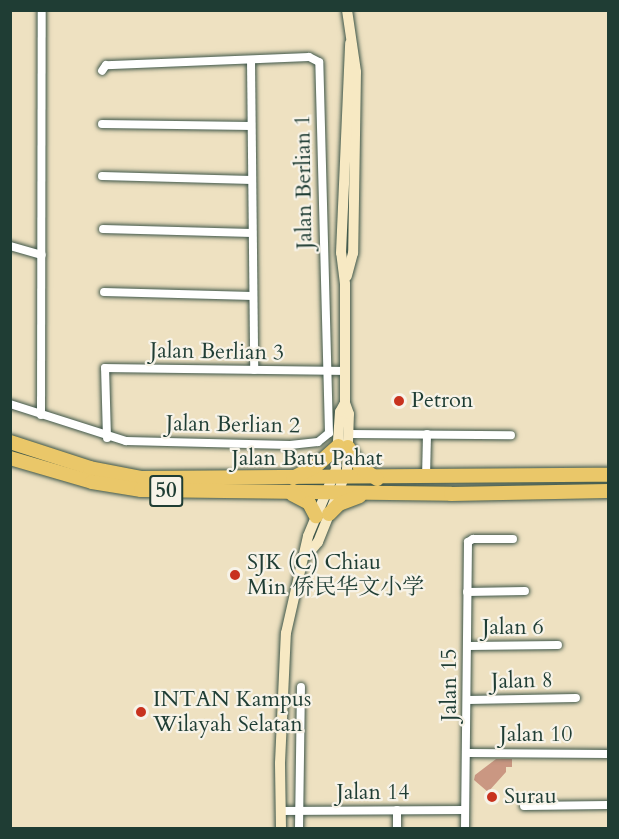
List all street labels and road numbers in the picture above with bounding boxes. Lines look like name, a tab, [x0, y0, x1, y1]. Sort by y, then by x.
street label: Jalan Berlian 1	[290, 115, 318, 249]
street label: Jalan Berlian 3	[150, 338, 284, 366]
street label: Jalan Berlian 2	[166, 411, 300, 439]
street label: Jalan Batu Pahat	[232, 446, 382, 472]
road number: 50	[148, 473, 184, 509]
street label: Jalan 6	[482, 615, 544, 641]
street label: Jalan 15	[437, 648, 463, 722]
street label: Jalan 8	[491, 667, 553, 695]
street label: Jalan 10	[499, 722, 573, 748]
street label: Jalan 14	[336, 780, 410, 806]

